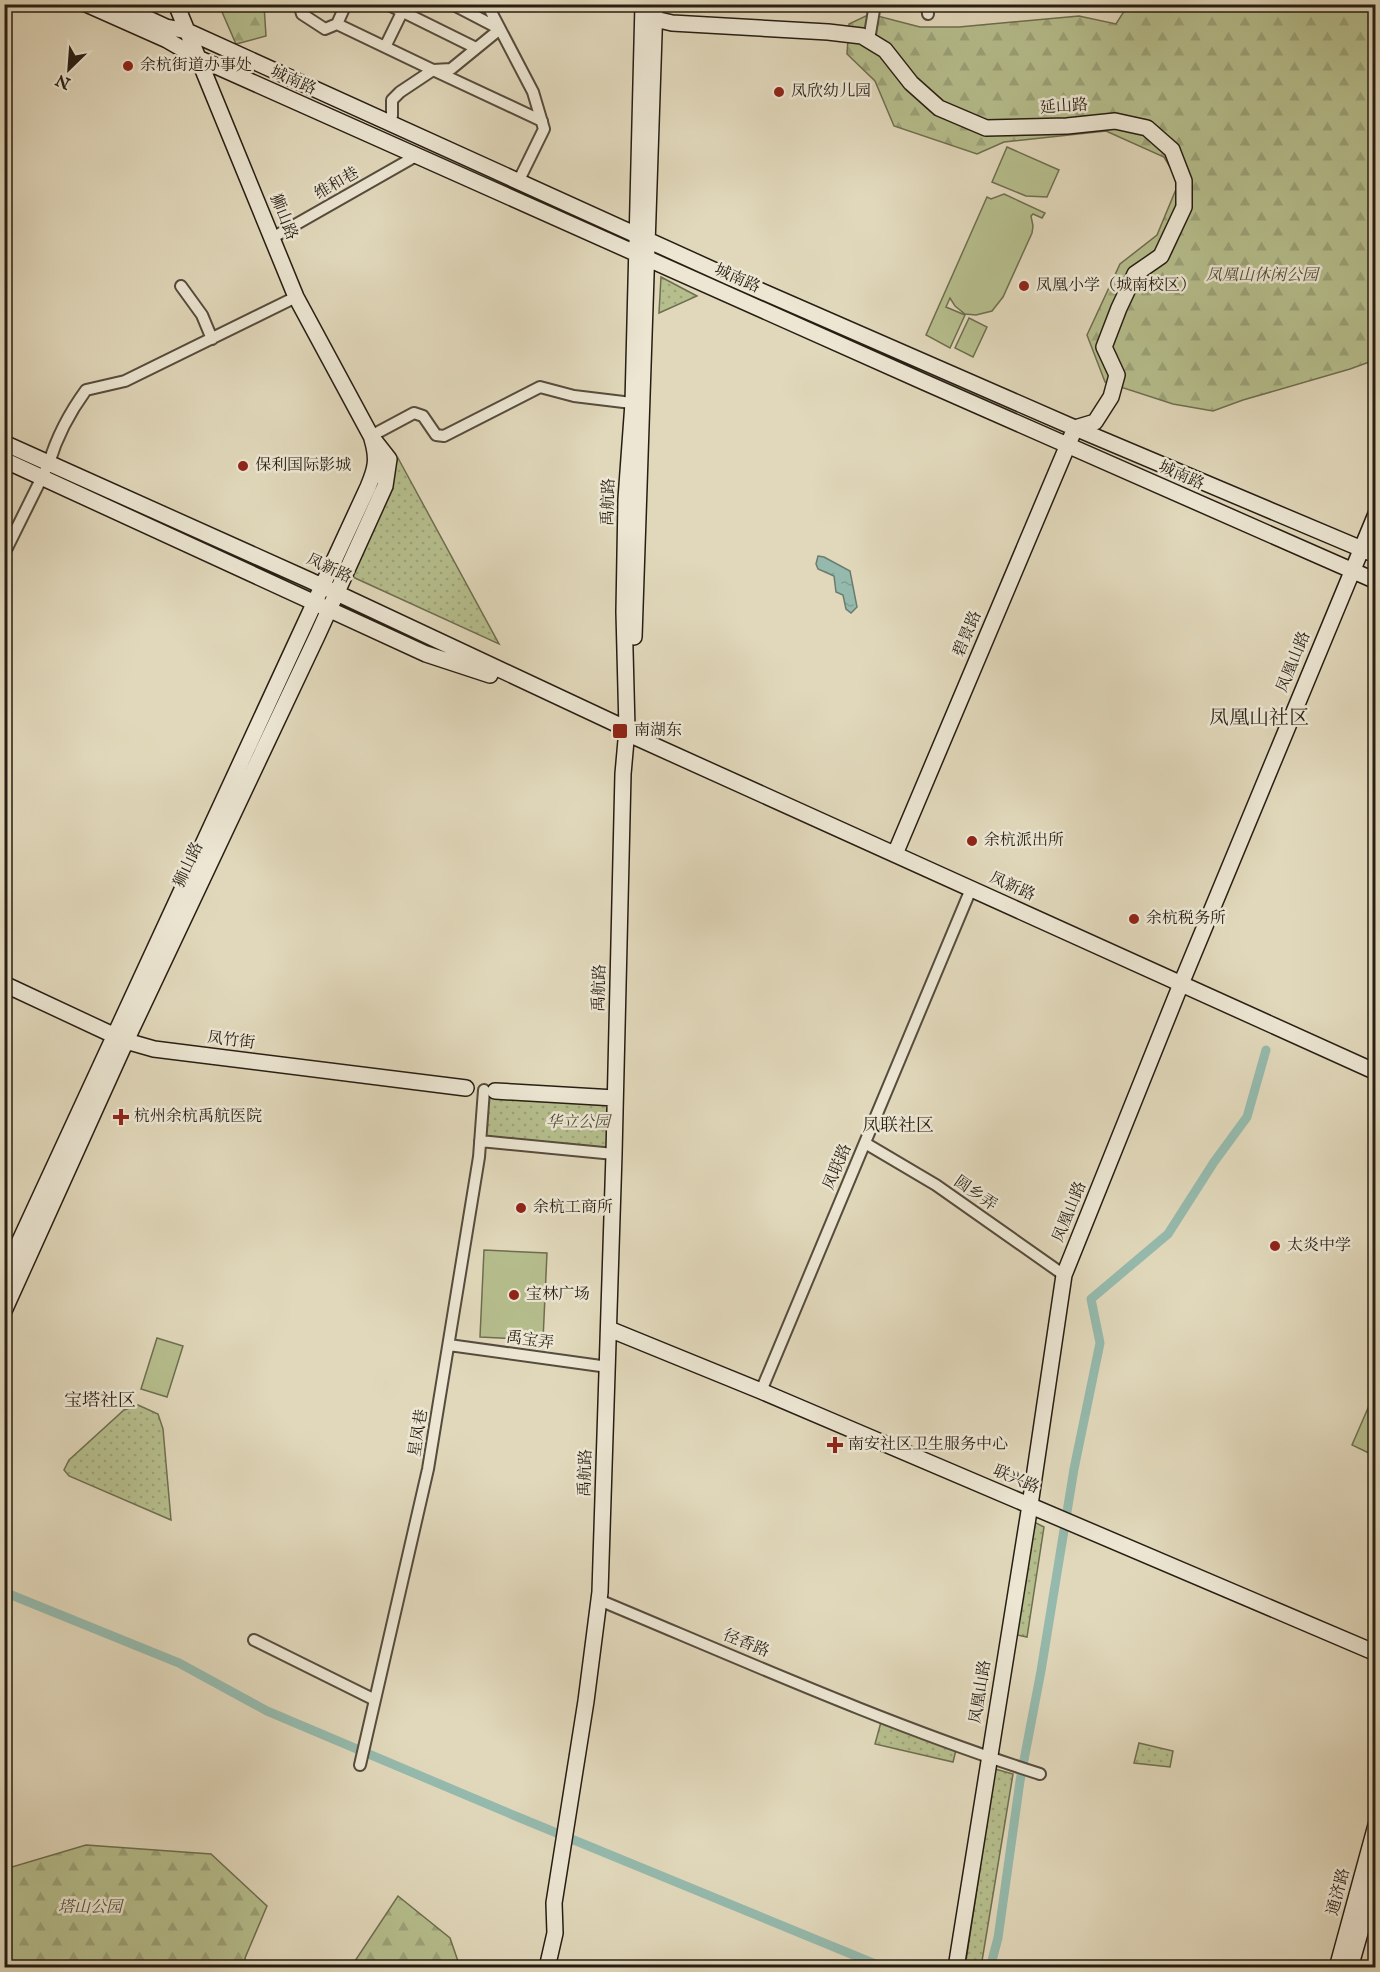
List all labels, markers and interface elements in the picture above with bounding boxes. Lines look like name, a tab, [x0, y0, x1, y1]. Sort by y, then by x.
north arrow	[39, 39, 99, 99]
place label: 余杭街道办事处	[140, 56, 252, 76]
marker: 余杭街道办事处	[121, 59, 135, 73]
street label: 城南路	[267, 62, 319, 100]
text: N	[53, 69, 75, 93]
place label: 凤欣幼儿园	[791, 82, 871, 102]
marker: 凤欣幼儿园	[772, 85, 786, 99]
street label: 延山路	[1039, 95, 1089, 119]
street label: 维和巷	[311, 163, 363, 205]
street label: 狮山路	[265, 191, 301, 243]
street label: 城南路	[711, 260, 763, 298]
park label: 凤凰山休闲公园	[1206, 266, 1321, 286]
place label: 凤凰小学（城南校区）	[1036, 276, 1196, 296]
marker: 凤凰小学（城南校区）	[1017, 279, 1031, 293]
place label: 保利国际影城	[255, 456, 351, 476]
street label: 城南路	[1155, 457, 1207, 495]
marker: 保利国际影城	[236, 459, 250, 473]
street label: 禹航路	[598, 478, 620, 526]
street label: 凤新路	[303, 550, 355, 588]
street label: 碧景路	[949, 608, 987, 660]
street label: 凤凰山路	[1273, 629, 1315, 695]
district label: 凤凰山社区	[1209, 706, 1309, 731]
place label: 南湖东	[634, 721, 682, 741]
marker: 南湖东	[611, 722, 629, 740]
place label: 余杭派出所	[984, 831, 1064, 851]
marker: 余杭派出所	[965, 834, 979, 848]
street label: 狮山路	[170, 839, 208, 891]
street label: 凤新路	[986, 868, 1038, 906]
place label: 余杭税务所	[1146, 909, 1226, 929]
marker: 余杭税务所	[1127, 912, 1141, 926]
street label: 禹航路	[589, 964, 611, 1012]
street label: 凤竹街	[206, 1028, 256, 1054]
place label: 杭州余杭禹航医院	[134, 1107, 262, 1127]
marker: 杭州余杭禹航医院	[112, 1108, 130, 1126]
park label: 华立公园	[546, 1113, 613, 1133]
district label: 凤联社区	[862, 1115, 934, 1138]
street label: 凤联路	[819, 1141, 857, 1193]
street label: 圆乡弄	[950, 1172, 1000, 1216]
street label: 凤凰山路	[1049, 1179, 1091, 1245]
place label: 余杭工商所	[533, 1198, 613, 1218]
marker: 余杭工商所	[514, 1201, 528, 1215]
place label: 太炎中学	[1287, 1236, 1351, 1256]
marker: 太炎中学	[1268, 1239, 1282, 1253]
place label: 宝林广场	[526, 1285, 590, 1305]
marker: 宝林广场	[507, 1288, 521, 1302]
street label: 禹宝弄	[505, 1328, 555, 1354]
district label: 宝塔社区	[64, 1390, 136, 1413]
street label: 星凤巷	[405, 1408, 433, 1458]
place label: 南安社区卫生服务中心	[848, 1435, 1008, 1455]
marker: 南安社区卫生服务中心	[826, 1436, 844, 1454]
street label: 禹航路	[575, 1449, 597, 1497]
street label: 联兴路	[990, 1461, 1042, 1499]
street label: 径香路	[720, 1626, 772, 1662]
street label: 凤凰山路	[966, 1659, 996, 1725]
street label: 通济路	[1323, 1866, 1355, 1918]
park label: 塔山公园	[58, 1898, 125, 1918]

